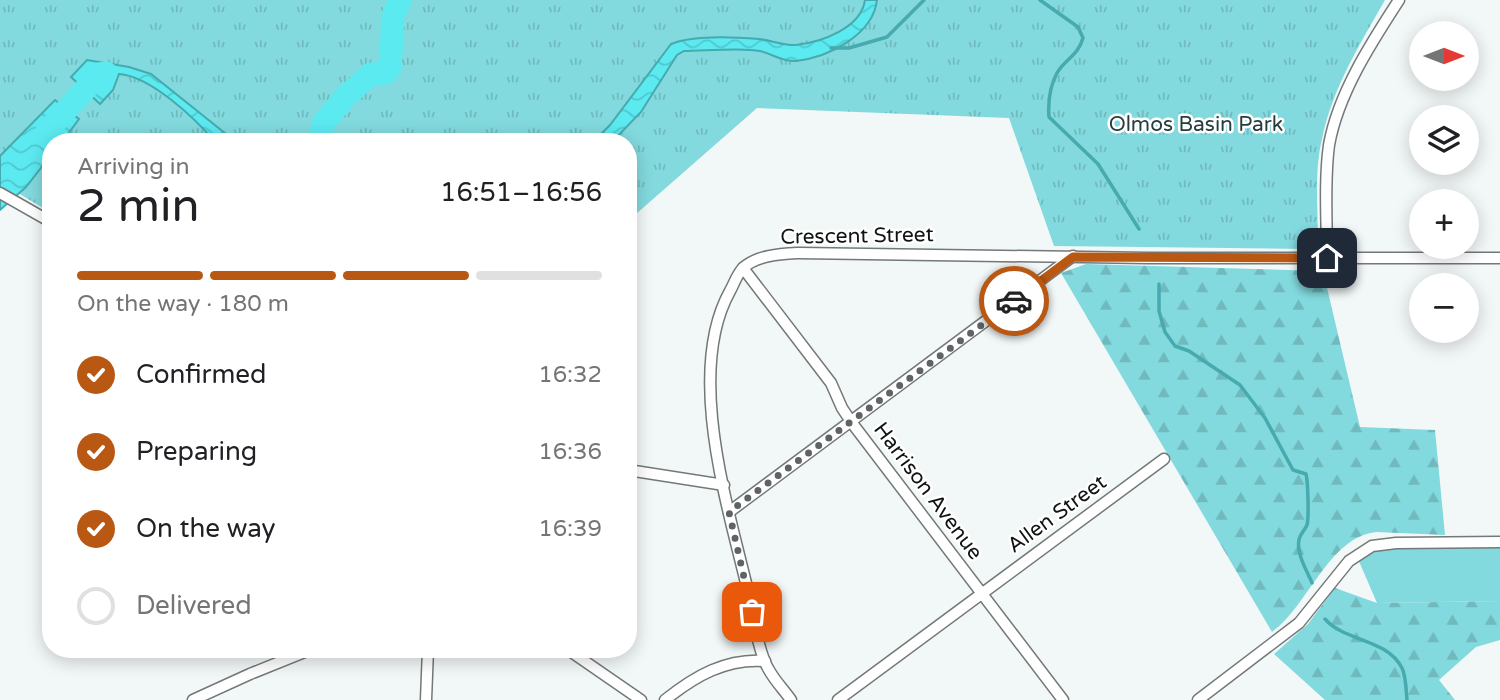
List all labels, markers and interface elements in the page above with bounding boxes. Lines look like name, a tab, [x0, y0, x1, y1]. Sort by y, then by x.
north arrow	[1409, 21, 1479, 91]
map controls	[1409, 21, 1479, 343]
button: layers	[1409, 105, 1479, 175]
park label: Olmos Basin Park	[1109, 112, 1283, 137]
text: Arriving in	[77, 153, 190, 181]
text: 16:51–16:56	[440, 177, 602, 208]
text: 2 min	[77, 179, 200, 234]
button: +	[1409, 189, 1479, 259]
street label: Crescent Street	[780, 222, 934, 250]
pin	[1297, 228, 1357, 288]
icon: home	[1308, 239, 1346, 277]
courier	[979, 266, 1049, 336]
button: −	[1409, 273, 1479, 343]
icon: car	[995, 282, 1033, 320]
text: On the way · 180 m	[77, 290, 289, 318]
icon: check	[77, 356, 115, 394]
text: Confirmed	[136, 359, 266, 390]
text: 16:32	[538, 361, 602, 389]
street label: Harrison Avenue	[868, 417, 988, 565]
icon: check	[77, 433, 115, 471]
text: Preparing	[136, 436, 257, 467]
text: 16:36	[538, 438, 602, 466]
street label: Allen Street	[1003, 470, 1111, 558]
icon: check	[77, 510, 115, 548]
text: On the way	[136, 513, 276, 544]
text: 16:39	[538, 515, 602, 543]
pin	[722, 582, 782, 642]
text: Delivered	[136, 590, 252, 621]
icon: bag	[733, 593, 771, 631]

